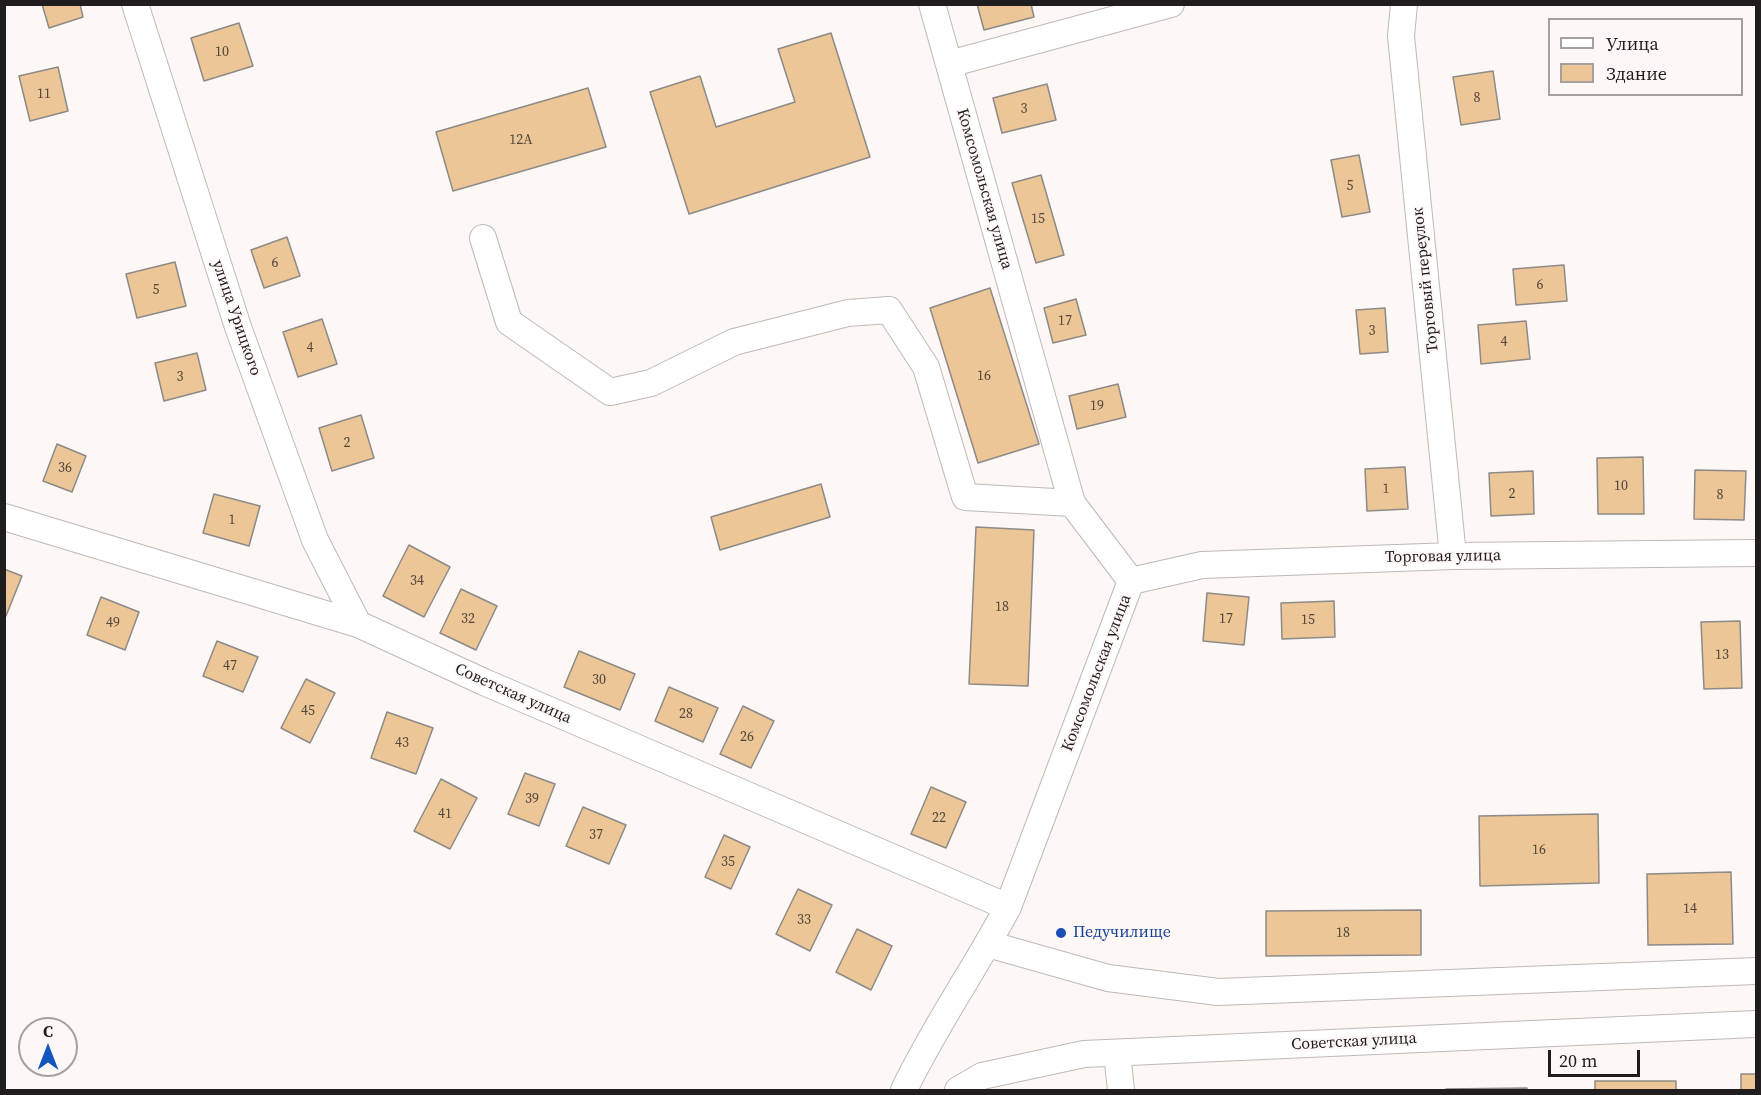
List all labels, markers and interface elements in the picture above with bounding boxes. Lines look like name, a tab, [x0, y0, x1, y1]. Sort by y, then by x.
legend	[1548, 18, 1743, 96]
text: Улица	[1606, 31, 1659, 56]
house number: 10	[215, 44, 229, 60]
text: Здание	[1606, 61, 1667, 86]
house number: 11	[37, 86, 51, 102]
house number: 8	[1474, 90, 1480, 106]
house number: 3	[1021, 101, 1027, 117]
street label: Комсомольская улица	[952, 106, 1016, 272]
house number: 12А	[509, 132, 533, 148]
house number: 5	[1347, 178, 1353, 194]
street label: Торговый переулок	[1409, 206, 1443, 354]
house number: 15	[1031, 211, 1045, 227]
house number: 6	[272, 255, 278, 271]
street label: улица Урицкого	[207, 258, 265, 378]
house number: 6	[1537, 277, 1543, 293]
house number: 5	[153, 282, 159, 298]
house number: 17	[1058, 313, 1072, 329]
house number: 3	[1369, 323, 1375, 339]
house number: 4	[1501, 334, 1507, 350]
house number: 4	[307, 340, 313, 356]
house number: 16	[977, 368, 991, 384]
house number: 3	[177, 369, 183, 385]
house number: 19	[1090, 398, 1104, 414]
house number: 2	[344, 435, 350, 451]
house number: 36	[58, 460, 72, 476]
house number: 10	[1614, 478, 1628, 494]
house number: 1	[1383, 481, 1389, 497]
house number: 2	[1509, 486, 1515, 502]
house number: 8	[1717, 487, 1723, 503]
house number: 1	[229, 512, 235, 528]
street label: Торговая улица	[1385, 546, 1501, 568]
house number: 34	[410, 573, 424, 589]
street label: Комсомольская улица	[1058, 592, 1136, 754]
house number: 18	[995, 599, 1009, 615]
house number: 32	[461, 611, 475, 627]
house number: 17	[1219, 611, 1233, 627]
house number: 15	[1301, 612, 1315, 628]
house number: 49	[106, 615, 120, 631]
house number: 13	[1715, 647, 1729, 663]
house number: 47	[223, 658, 237, 674]
street label: Советская улица	[452, 660, 574, 728]
house number: 30	[592, 672, 606, 688]
house number: 45	[301, 703, 315, 719]
house number: 28	[679, 706, 693, 722]
house number: 26	[740, 729, 754, 745]
house number: 43	[395, 735, 409, 751]
house number: 39	[525, 791, 539, 807]
house number: 41	[438, 806, 452, 822]
house number: 22	[932, 810, 946, 826]
house number: 37	[589, 827, 603, 843]
house number: 16	[1532, 842, 1546, 858]
house number: 35	[721, 854, 735, 870]
house number: 14	[1683, 901, 1697, 917]
house number: 33	[797, 912, 811, 928]
place label: Педучилище	[1073, 923, 1171, 943]
house number: 18	[1336, 925, 1350, 941]
marker: Педучилище	[1054, 926, 1068, 940]
north arrow	[18, 1017, 78, 1077]
text: С	[43, 1020, 53, 1042]
street label: Советская улица	[1291, 1029, 1417, 1055]
scale bar	[1551, 1038, 1642, 1076]
text: 20 m	[1559, 1048, 1597, 1073]

